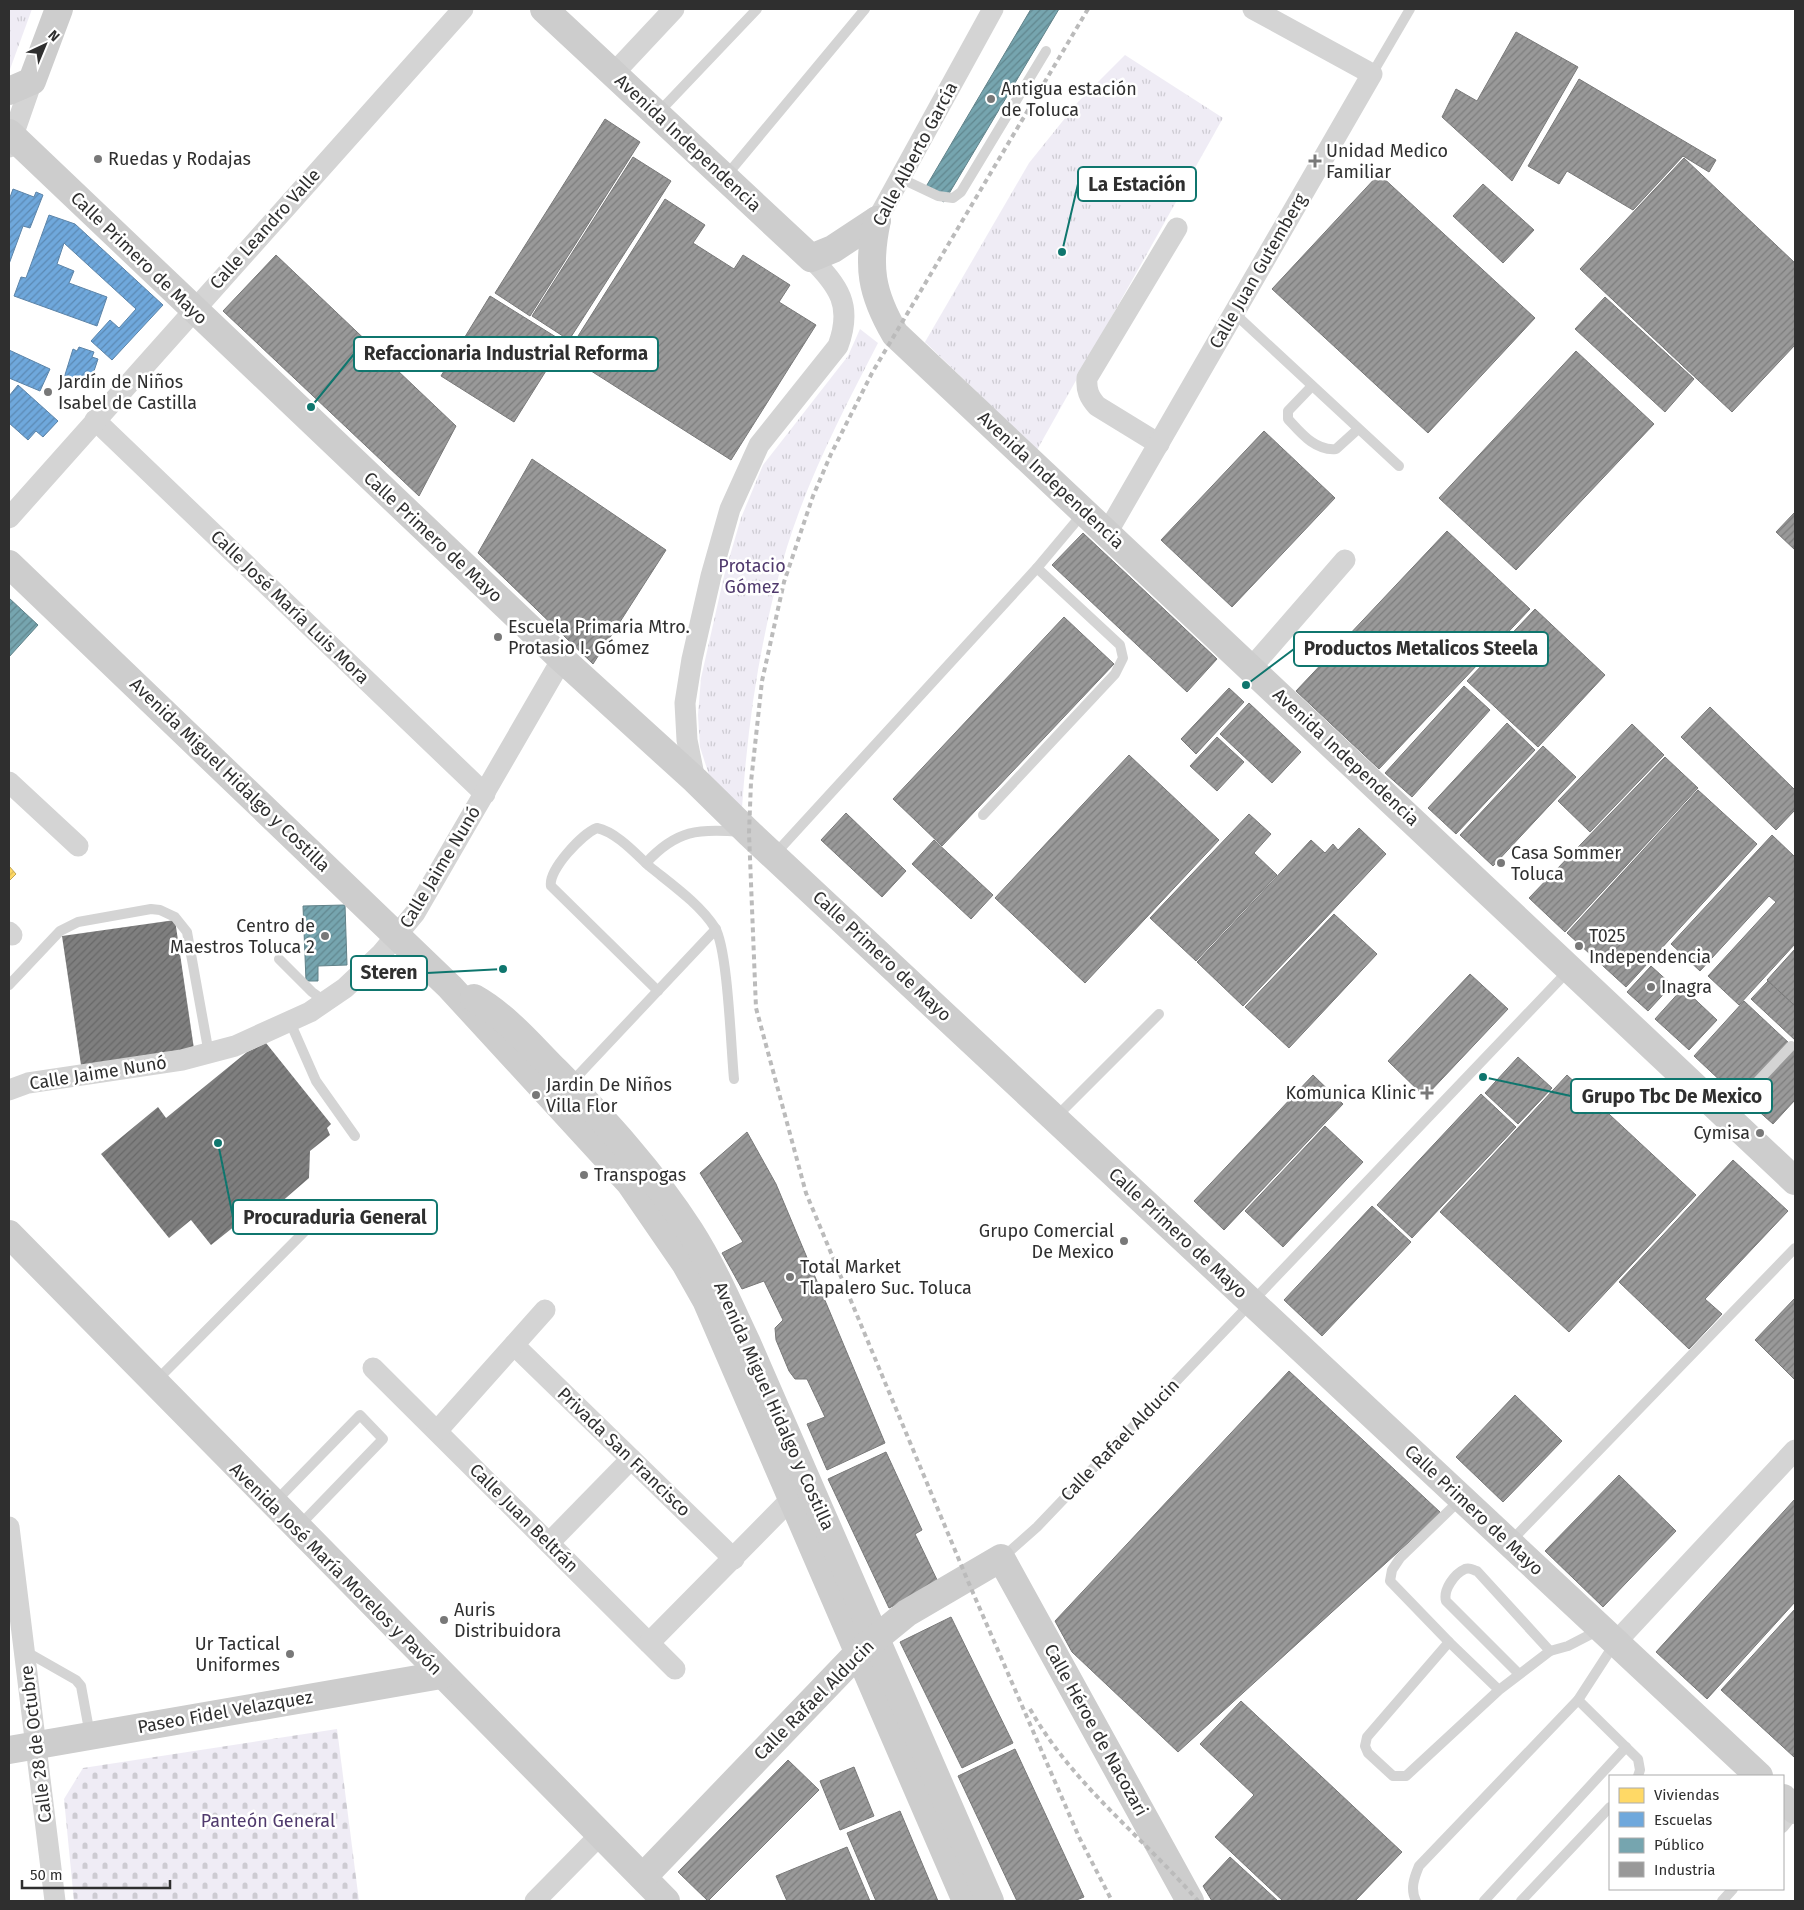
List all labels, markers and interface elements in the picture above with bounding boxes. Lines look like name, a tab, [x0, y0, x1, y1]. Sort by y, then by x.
north arrow	[20, 20, 70, 70]
text: N	[44, 27, 63, 45]
street label: Avenida Independencia	[610, 70, 766, 216]
street label: Calle Alberto García	[868, 78, 962, 230]
place label: Antigua estación de Toluca	[1001, 78, 1137, 121]
marker: Antigua estación de Toluca	[985, 93, 997, 105]
place label: Unidad Medico Familiar	[1326, 140, 1448, 183]
place label: Ruedas y Rodajas	[108, 148, 251, 170]
marker: Ruedas y Rodajas	[92, 153, 104, 165]
marker: Unidad Medico Familiar	[1308, 154, 1322, 168]
street label: Calle Leandro Valle	[205, 164, 325, 294]
callout: La Estación	[1078, 167, 1196, 201]
text: La Estación	[1088, 173, 1186, 196]
street label: Calle Primero de Mayo	[66, 187, 212, 329]
street label: Calle Juan Gutemberg	[1205, 189, 1312, 352]
callout: Refaccionaria Industrial Reforma	[354, 337, 658, 371]
text: Refaccionaria Industrial Reforma	[364, 342, 648, 365]
place label: Jardín de Niños Isabel de Castilla	[58, 371, 197, 414]
marker: Jardín de Niños Isabel de Castilla	[42, 386, 54, 398]
street label: Avenida Independencia	[973, 407, 1129, 553]
street label: Calle Primero de Mayo	[359, 467, 507, 607]
street label: Calle José María Luis Mora	[206, 525, 374, 689]
park label: Protacio Gómez	[718, 555, 786, 598]
place label: Escuela Primaria Mtro. Protasio I. Gómez	[508, 616, 690, 659]
marker: Escuela Primaria Mtro. Protasio I. Gómez	[492, 631, 504, 643]
callout: Productos Metalicos Steela	[1294, 632, 1548, 666]
text: Productos Metalicos Steela	[1304, 637, 1538, 660]
street label: Avenida Miguel Hidalgo y Costilla	[125, 673, 335, 877]
street label: Avenida Independencia	[1268, 684, 1424, 830]
street label: Calle Jaime Nunó	[395, 802, 485, 932]
place label: Casa Sommer Toluca	[1511, 842, 1621, 885]
marker: Casa Sommer Toluca	[1495, 857, 1507, 869]
street label: Calle Primero de Mayo	[808, 886, 956, 1026]
place label: Centro de Maestros Toluca 2	[170, 915, 315, 958]
place label: T025 Independencia	[1589, 925, 1711, 968]
marker: Centro de Maestros Toluca 2	[319, 930, 331, 942]
marker: T025 Independencia	[1573, 940, 1585, 952]
callout: Steren	[351, 956, 427, 990]
text: Steren	[361, 961, 417, 984]
place label: Inagra	[1661, 976, 1712, 998]
marker: Inagra	[1645, 981, 1657, 993]
street label: Calle Jaime Nunó	[28, 1051, 168, 1095]
place label: Jardin De Niños Villa Flor	[546, 1074, 672, 1117]
callout: Grupo Tbc De Mexico	[1571, 1079, 1772, 1113]
place label: Komunica Klinic	[1285, 1082, 1416, 1104]
text: Grupo Tbc De Mexico	[1582, 1085, 1762, 1108]
marker: Komunica Klinic	[1420, 1086, 1434, 1100]
marker: Jardin De Niños Villa Flor	[530, 1089, 542, 1101]
place label: Cymisa	[1693, 1122, 1750, 1144]
marker: Cymisa	[1754, 1127, 1766, 1139]
street label: Calle Primero de Mayo	[1104, 1163, 1252, 1303]
place label: Transpogas	[594, 1164, 686, 1186]
marker: Transpogas	[578, 1169, 590, 1181]
callout: Procuraduria General	[233, 1200, 437, 1234]
text: Procuraduria General	[243, 1206, 427, 1229]
place label: Grupo Comercial De Mexico	[979, 1220, 1114, 1263]
marker: Grupo Comercial De Mexico	[1118, 1235, 1130, 1247]
place label: Total Market Tlapalero Suc. Toluca	[800, 1256, 972, 1299]
marker: Total Market Tlapalero Suc. Toluca	[784, 1271, 796, 1283]
street label: Avenida Miguel Hidalgo y Costilla	[709, 1278, 839, 1534]
street label: Calle Rafael Alducin	[1056, 1374, 1184, 1506]
street label: Privada San Francisco	[553, 1383, 695, 1521]
street label: Calle Primero de Mayo	[1400, 1440, 1548, 1580]
street label: Avenida José María Morelos y Pavón	[225, 1458, 447, 1680]
street label: Calle Juan Beltrán	[465, 1459, 583, 1577]
place label: Auris Distribuidora	[454, 1599, 561, 1642]
marker: Auris Distribuidora	[438, 1614, 450, 1626]
place label: Ur Tactical Uniformes	[195, 1633, 280, 1676]
street label: Calle Rafael Alducin	[749, 1635, 879, 1765]
street label: Calle Héroe de Nacozari	[1039, 1640, 1153, 1820]
marker: Ur Tactical Uniformes	[284, 1648, 296, 1660]
street label: Calle 28 de Octubre	[15, 1664, 57, 1824]
street label: Paseo Fidel Velazquez	[136, 1686, 314, 1738]
legend	[1609, 1775, 1784, 1890]
text: Viviendas	[1654, 1786, 1719, 1804]
park label: Panteón General	[201, 1810, 335, 1832]
text: Escuelas	[1654, 1811, 1712, 1829]
text: Público	[1654, 1836, 1704, 1854]
scale bar	[22, 1858, 170, 1890]
text: Industria	[1654, 1861, 1716, 1879]
text: 50 m	[30, 1866, 63, 1884]

